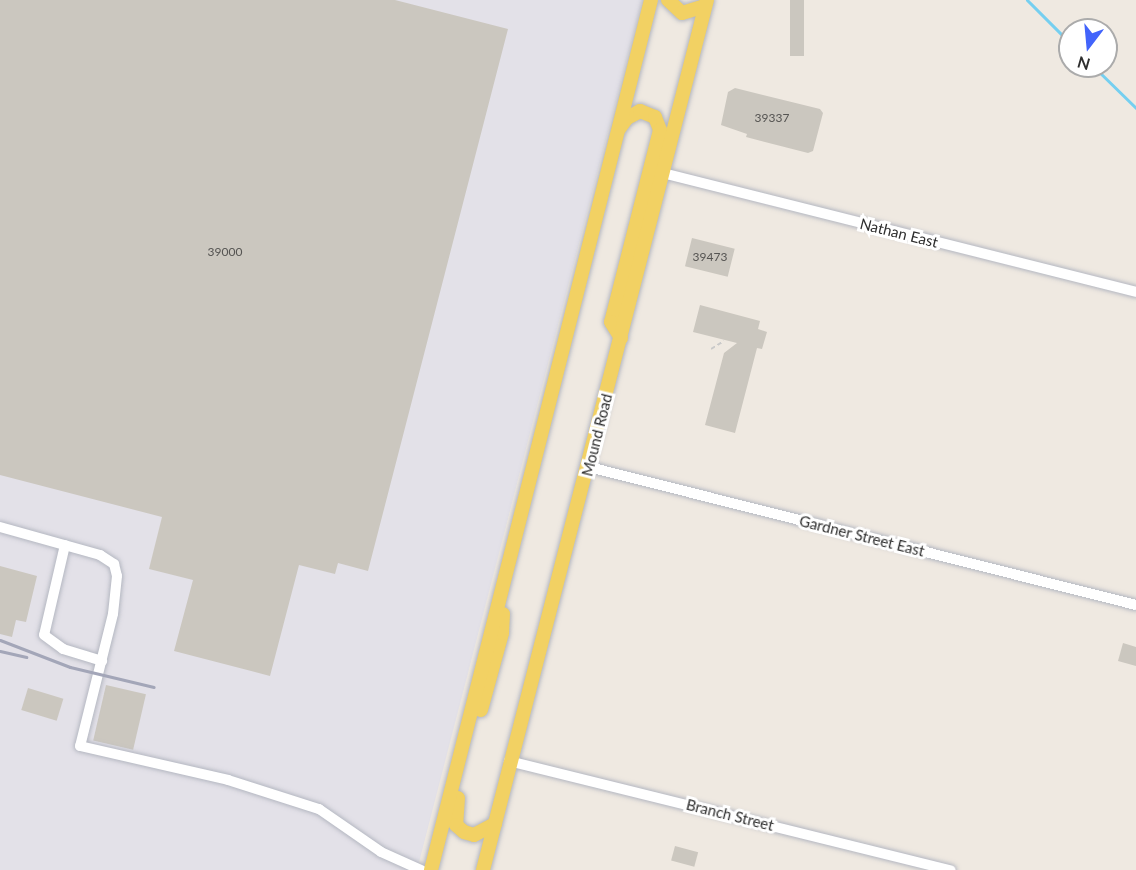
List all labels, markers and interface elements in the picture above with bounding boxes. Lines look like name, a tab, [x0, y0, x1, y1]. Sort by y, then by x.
north arrow	[1058, 18, 1118, 78]
text: N	[1075, 53, 1092, 75]
house number: 39337	[755, 111, 789, 125]
street label: Nathan East	[858, 215, 940, 251]
house number: 39000	[208, 245, 242, 259]
house number: 39473	[693, 250, 727, 264]
street label: Mound Road	[578, 392, 616, 478]
street label: Gardner Street East	[797, 512, 927, 560]
street label: Branch Street	[684, 795, 776, 835]

